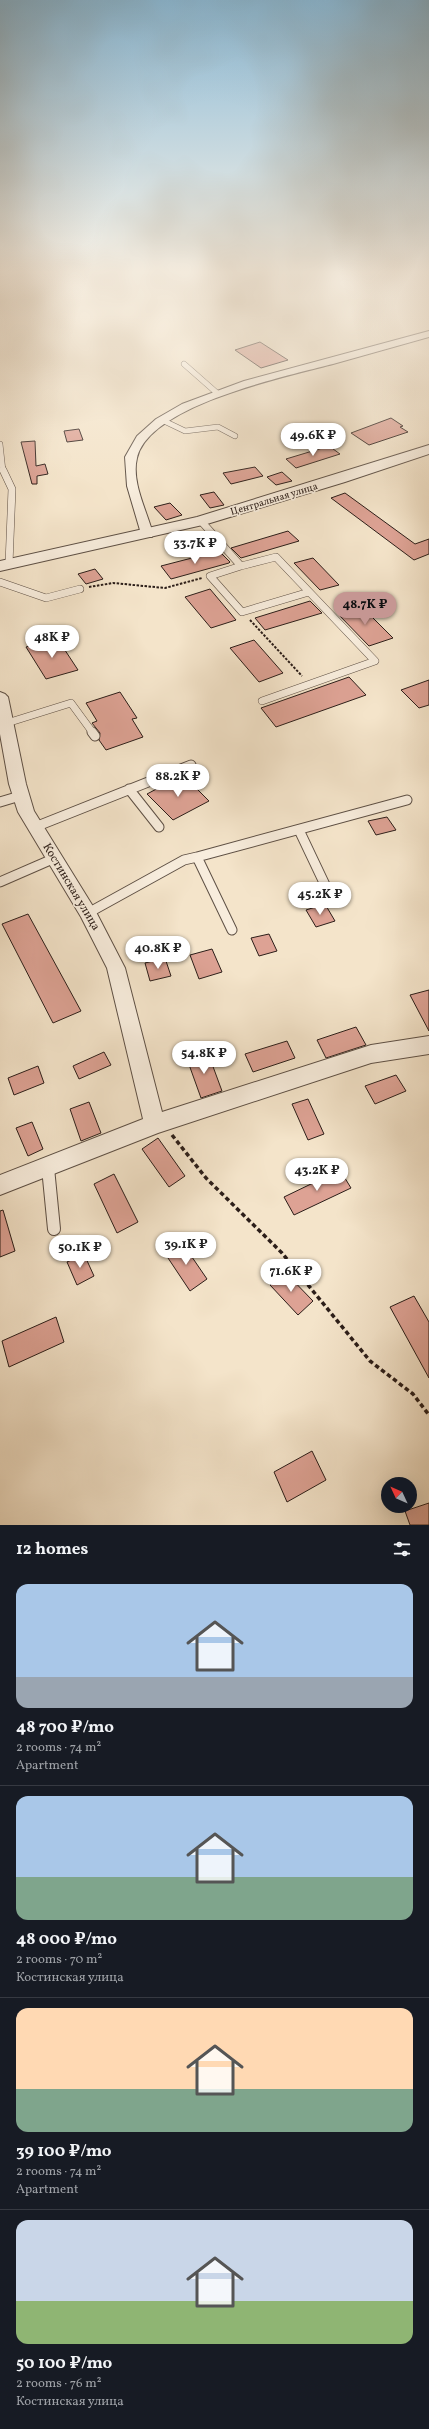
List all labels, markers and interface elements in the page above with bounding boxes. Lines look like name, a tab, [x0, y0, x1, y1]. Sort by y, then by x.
pin: 49.6K ₽	[276, 423, 350, 457]
text: 49.6K ₽	[290, 427, 336, 445]
street label: Центральная улица	[229, 479, 319, 519]
pin: 33.7K ₽	[158, 531, 232, 565]
text: 33.7K ₽	[173, 535, 217, 553]
pin: 48.7K ₽	[328, 592, 402, 626]
text: 48.7K ₽	[342, 596, 388, 614]
pin: 48K ₽	[24, 625, 80, 659]
text: 48K ₽	[34, 629, 70, 647]
pin: 88.2K ₽	[141, 764, 215, 798]
text: 88.2K ₽	[155, 768, 201, 786]
street label: Костинская улица	[39, 840, 103, 934]
pin: 45.2K ₽	[283, 882, 357, 916]
text: 45.2K ₽	[297, 886, 343, 904]
pin: 40.8K ₽	[121, 936, 195, 970]
text: 40.8K ₽	[134, 940, 182, 958]
pin: 54.8K ₽	[167, 1041, 241, 1075]
text: 54.8K ₽	[181, 1045, 227, 1063]
pin: 43.2K ₽	[280, 1158, 354, 1192]
text: 43.2K ₽	[294, 1162, 340, 1180]
pin: 39.1K ₽	[149, 1232, 223, 1266]
pin: 50.1K ₽	[43, 1235, 117, 1269]
text: 39.1K ₽	[164, 1236, 208, 1254]
text: 50.1K ₽	[58, 1239, 102, 1257]
pin: 71.6K ₽	[254, 1259, 328, 1293]
text: 71.6K ₽	[269, 1263, 313, 1281]
north arrow	[381, 1477, 417, 1513]
map controls	[381, 1477, 417, 1513]
text: 12 homes	[16, 1538, 88, 1561]
icon: filters	[391, 1538, 413, 1560]
icon: home	[179, 1610, 251, 1682]
text: 48 700 ₽/mo	[16, 1716, 114, 1739]
text: 2 rooms · 74 m²	[16, 1739, 101, 1757]
text: Apartment	[16, 1757, 79, 1775]
icon: home	[179, 1822, 251, 1894]
text: 48 000 ₽/mo	[16, 1928, 117, 1951]
text: 2 rooms · 70 m²	[16, 1951, 102, 1969]
text: Костинская улица	[16, 1969, 124, 1987]
icon: home	[179, 2034, 251, 2106]
text: 39 100 ₽/mo	[16, 2140, 112, 2163]
text: 2 rooms · 74 m²	[16, 2163, 101, 2181]
text: Apartment	[16, 2181, 79, 2199]
icon: home	[179, 2246, 251, 2318]
text: 50 100 ₽/mo	[16, 2352, 112, 2375]
text: 2 rooms · 76 m²	[16, 2375, 101, 2393]
text: Костинская улица	[16, 2393, 124, 2411]

